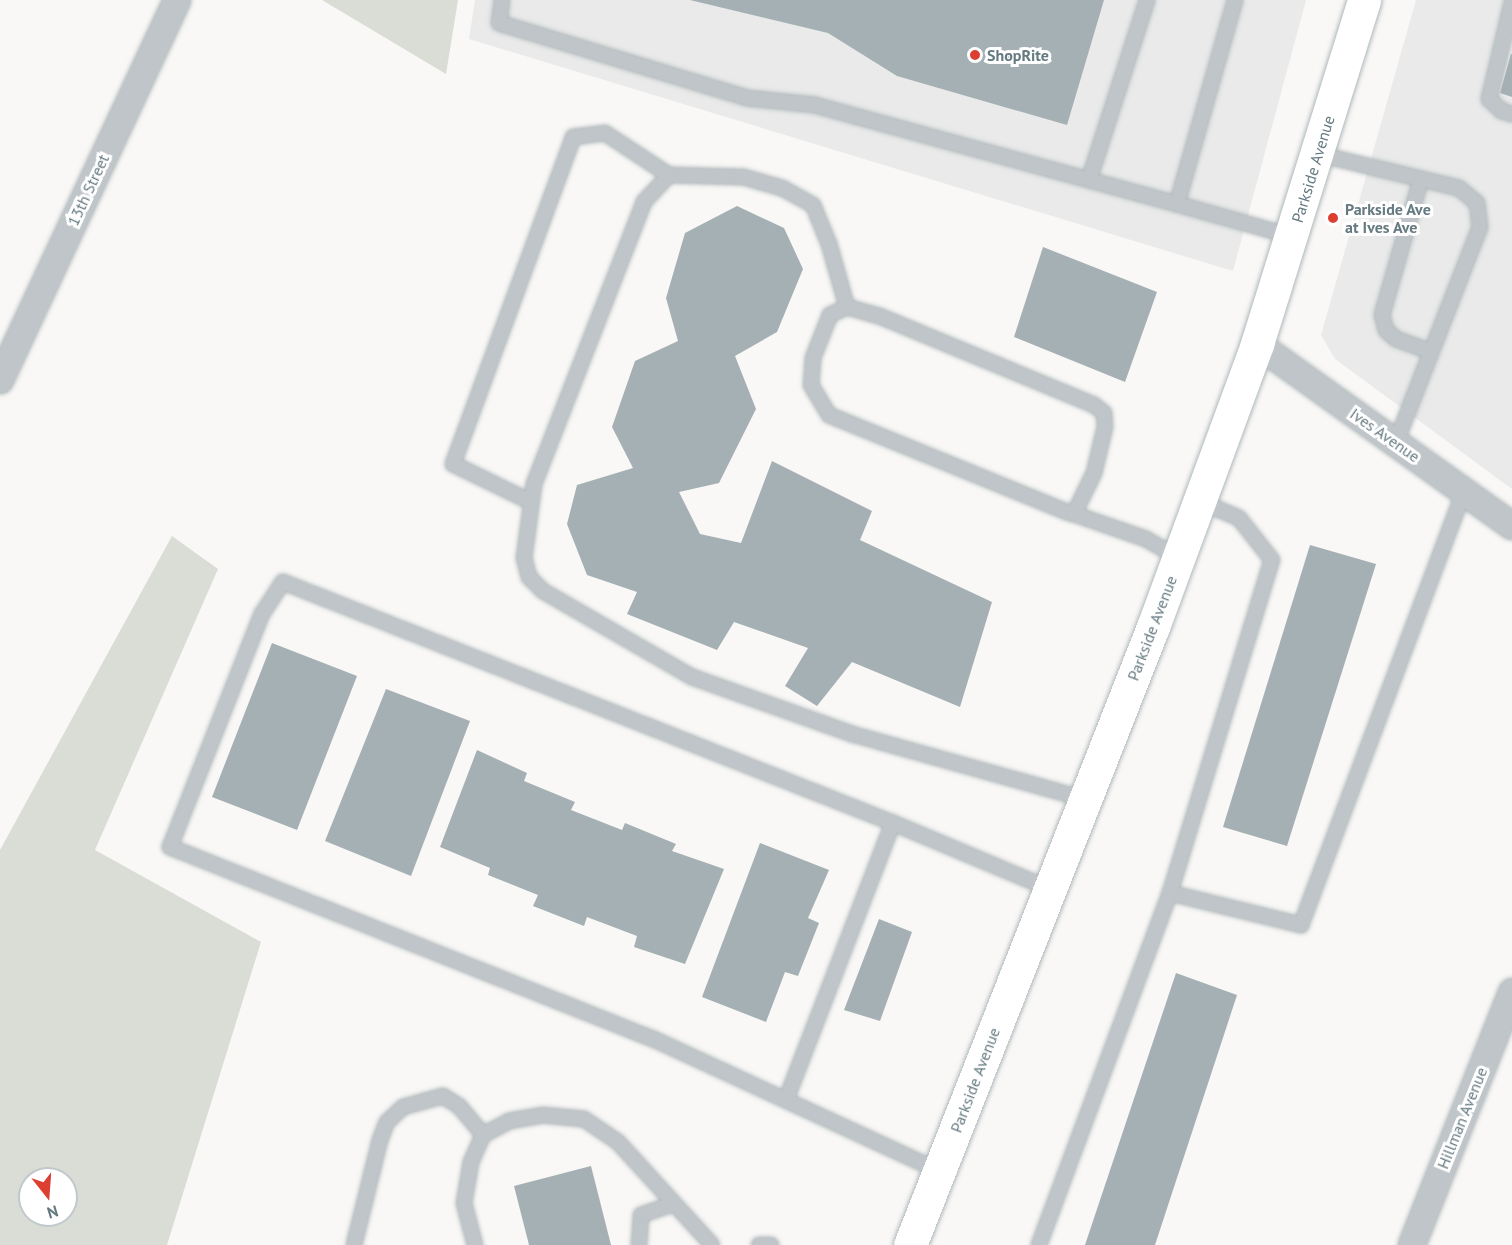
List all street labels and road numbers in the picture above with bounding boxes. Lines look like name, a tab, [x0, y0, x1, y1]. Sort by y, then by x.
street label: Parkside Avenue	[1288, 113, 1338, 225]
street label: 13th Street	[63, 151, 113, 229]
street label: Ives Avenue	[1346, 404, 1424, 466]
street label: Parkside Avenue	[1123, 573, 1181, 683]
street label: Parkside Avenue	[946, 1025, 1004, 1135]
street label: Hillman Avenue	[1433, 1064, 1491, 1172]

